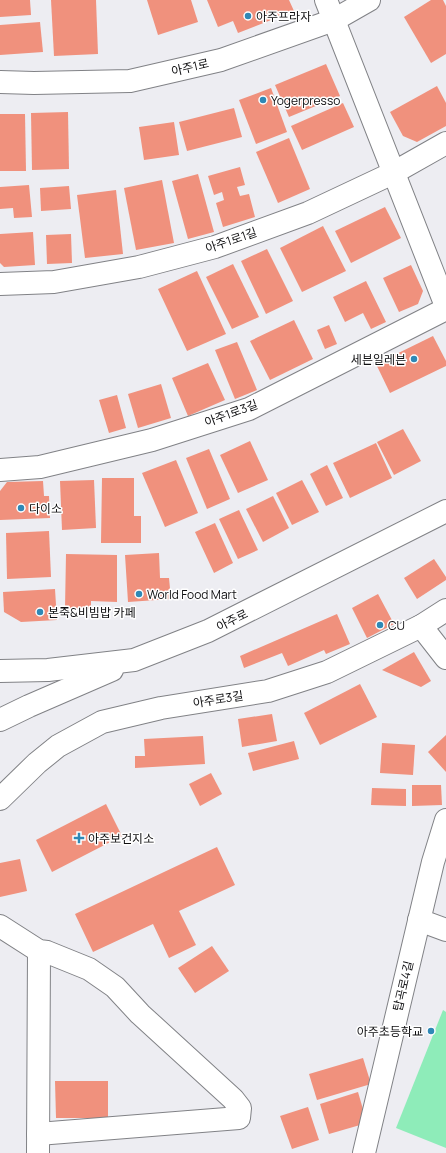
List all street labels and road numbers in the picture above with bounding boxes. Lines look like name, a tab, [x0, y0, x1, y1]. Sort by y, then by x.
street label: 아주1로	[170, 54, 210, 80]
street label: 아주1로1길	[203, 223, 259, 257]
street label: 아주1로3길	[202, 396, 260, 430]
street label: 아주로	[213, 605, 251, 635]
street label: 아주로3길	[192, 687, 244, 711]
street label: 탑곡로4길	[389, 959, 417, 1013]

